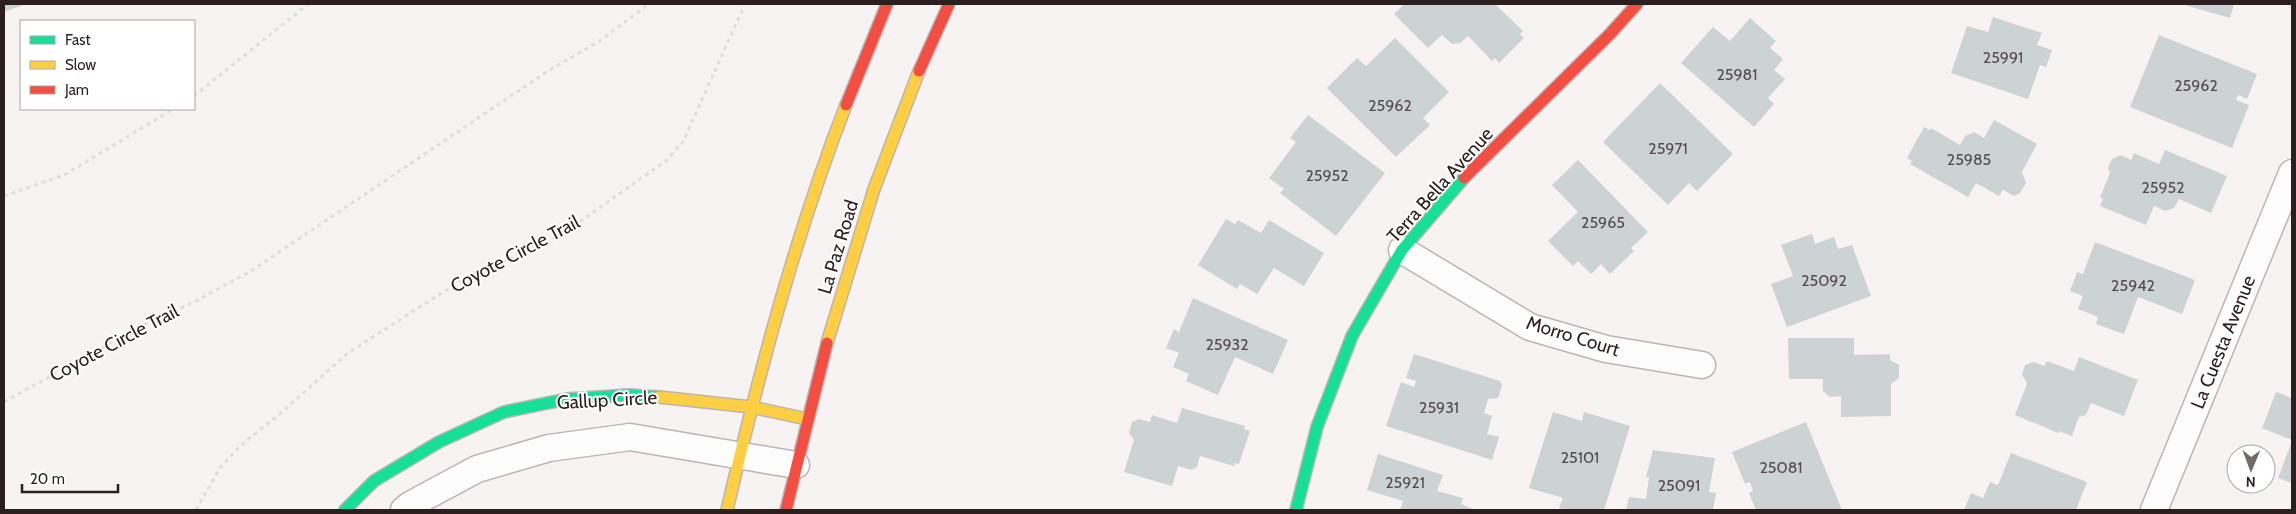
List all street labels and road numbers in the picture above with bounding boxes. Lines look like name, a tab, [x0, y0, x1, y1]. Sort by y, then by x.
street label: Terra Bella Avenue	[1382, 122, 1498, 247]
street label: La Paz Road	[813, 197, 863, 297]
street label: Coyote Circle Trail	[447, 210, 584, 298]
street label: La Cuesta Avenue	[2186, 272, 2260, 412]
street label: Coyote Circle Trail	[46, 299, 183, 387]
street label: Morro Court	[1524, 311, 1623, 361]
street label: Gallup Circle	[556, 386, 658, 414]

